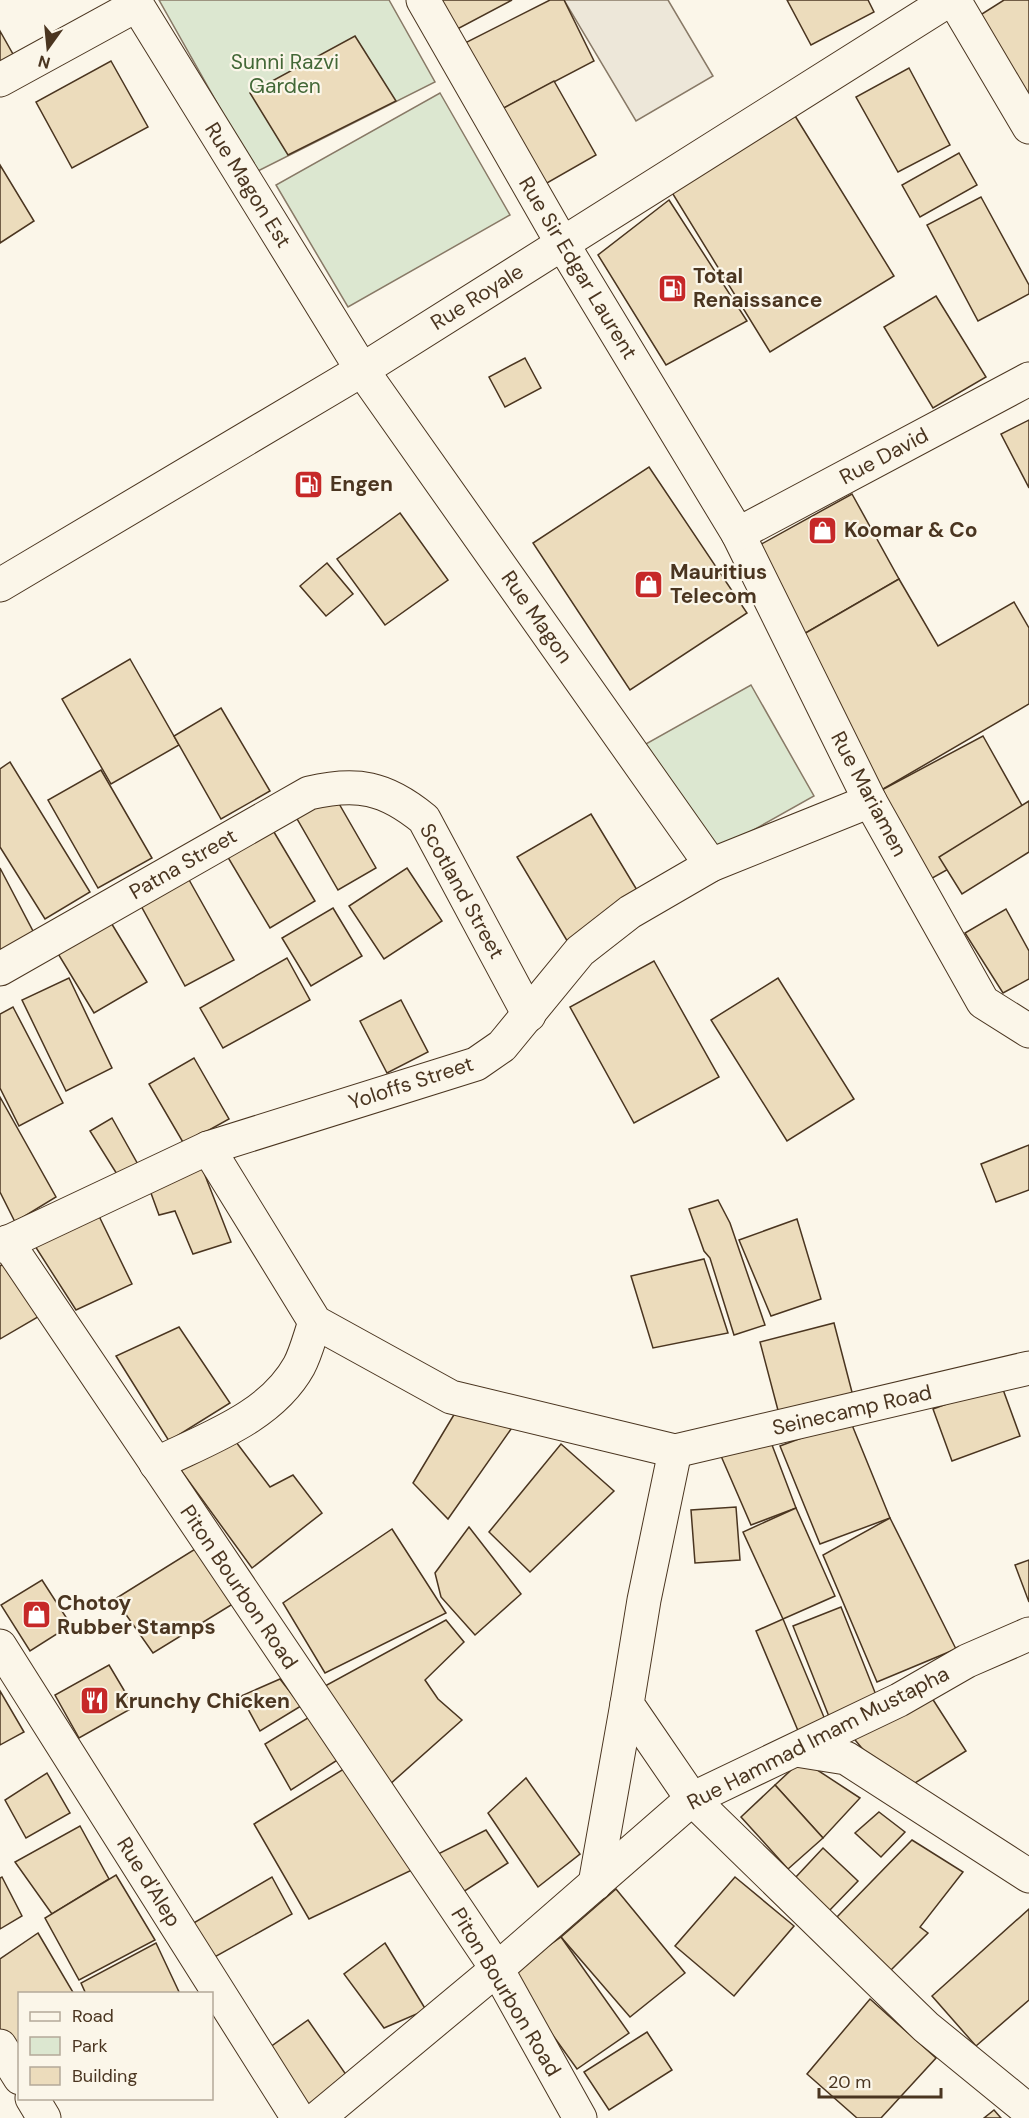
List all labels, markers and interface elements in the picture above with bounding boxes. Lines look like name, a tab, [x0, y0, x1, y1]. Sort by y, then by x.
north arrow	[18, 18, 78, 78]
park label: Sunni Razvi Garden	[231, 48, 339, 100]
text: N	[36, 50, 53, 74]
street label: Rue Magon Est	[198, 117, 298, 253]
street label: Rue Sir Edgar Laurent	[512, 172, 644, 364]
street label: Rue Royale	[425, 257, 529, 337]
place label: Total Renaissance	[693, 262, 822, 314]
fuel station icon: Total Renaissance	[656, 272, 688, 304]
street label: Rue David	[835, 421, 933, 491]
fuel station icon: Engen	[293, 468, 325, 500]
place label: Engen	[330, 470, 393, 498]
shop icon: Koomar & Co	[807, 514, 839, 546]
place label: Koomar & Co	[844, 516, 978, 544]
place label: Mauritius Telecom	[670, 558, 767, 610]
street label: Rue Magon	[495, 565, 579, 669]
shop icon: Mauritius Telecom	[633, 568, 665, 600]
street label: Rue Mariamen	[824, 726, 914, 862]
street label: Scotland Street	[413, 818, 511, 964]
street label: Patna Street	[124, 822, 242, 906]
street label: Yoloffs Street	[345, 1050, 477, 1116]
street label: Seinecamp Road	[769, 1378, 935, 1442]
street label: Piton Bourbon Road	[174, 1499, 304, 1675]
place label: Chotoy Rubber Stamps	[57, 1589, 216, 1641]
shop icon: Chotoy Rubber Stamps	[20, 1599, 52, 1631]
street label: Rue Hammad Imam Mustapha	[682, 1660, 954, 1816]
restaurant icon: Krunchy Chicken	[78, 1685, 110, 1717]
place label: Krunchy Chicken	[115, 1687, 290, 1715]
street label: Rue d'Alep	[110, 1832, 188, 1932]
street label: Piton Bourbon Road	[444, 1902, 568, 2082]
legend	[18, 1992, 213, 2100]
text: Road	[72, 2004, 114, 2028]
text: Park	[72, 2034, 108, 2058]
scale bar	[819, 2061, 940, 2099]
text: Building	[72, 2064, 137, 2088]
text: 20 m	[828, 2070, 871, 2094]

